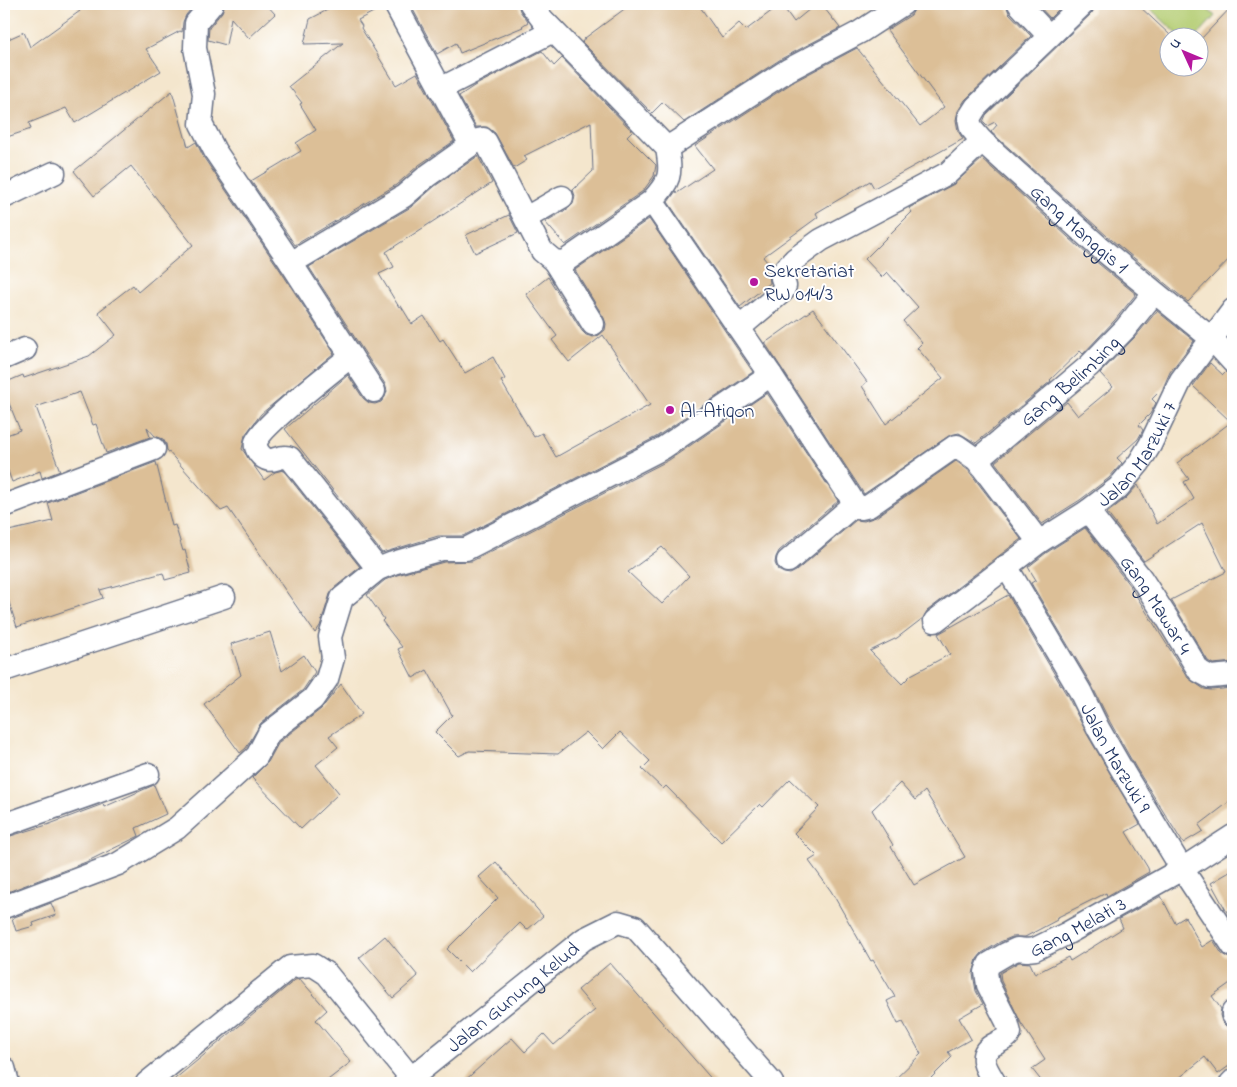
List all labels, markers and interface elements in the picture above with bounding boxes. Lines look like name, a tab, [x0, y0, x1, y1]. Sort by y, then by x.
north arrow	[1160, 28, 1210, 78]
text: U	[1165, 33, 1186, 54]
street label: Gang Manggis 1	[1022, 179, 1134, 282]
place label: Sekretariat RW 014/3	[764, 258, 855, 310]
marker: Sekretariat RW 014/3	[748, 276, 760, 288]
street label: Gang Belimbing	[1015, 330, 1129, 435]
street label: Jalan Marzuki 7	[1092, 397, 1186, 516]
place label: Al-Atiqon	[680, 398, 755, 427]
marker: Al-Atiqon	[664, 404, 676, 416]
street label: Gang Mawar 4	[1111, 550, 1198, 661]
street label: Jalan Marzuki 9	[1071, 699, 1157, 819]
street label: Gang Melati 3	[1025, 891, 1132, 967]
street label: Jalan Gunung Kelud	[441, 936, 587, 1061]

